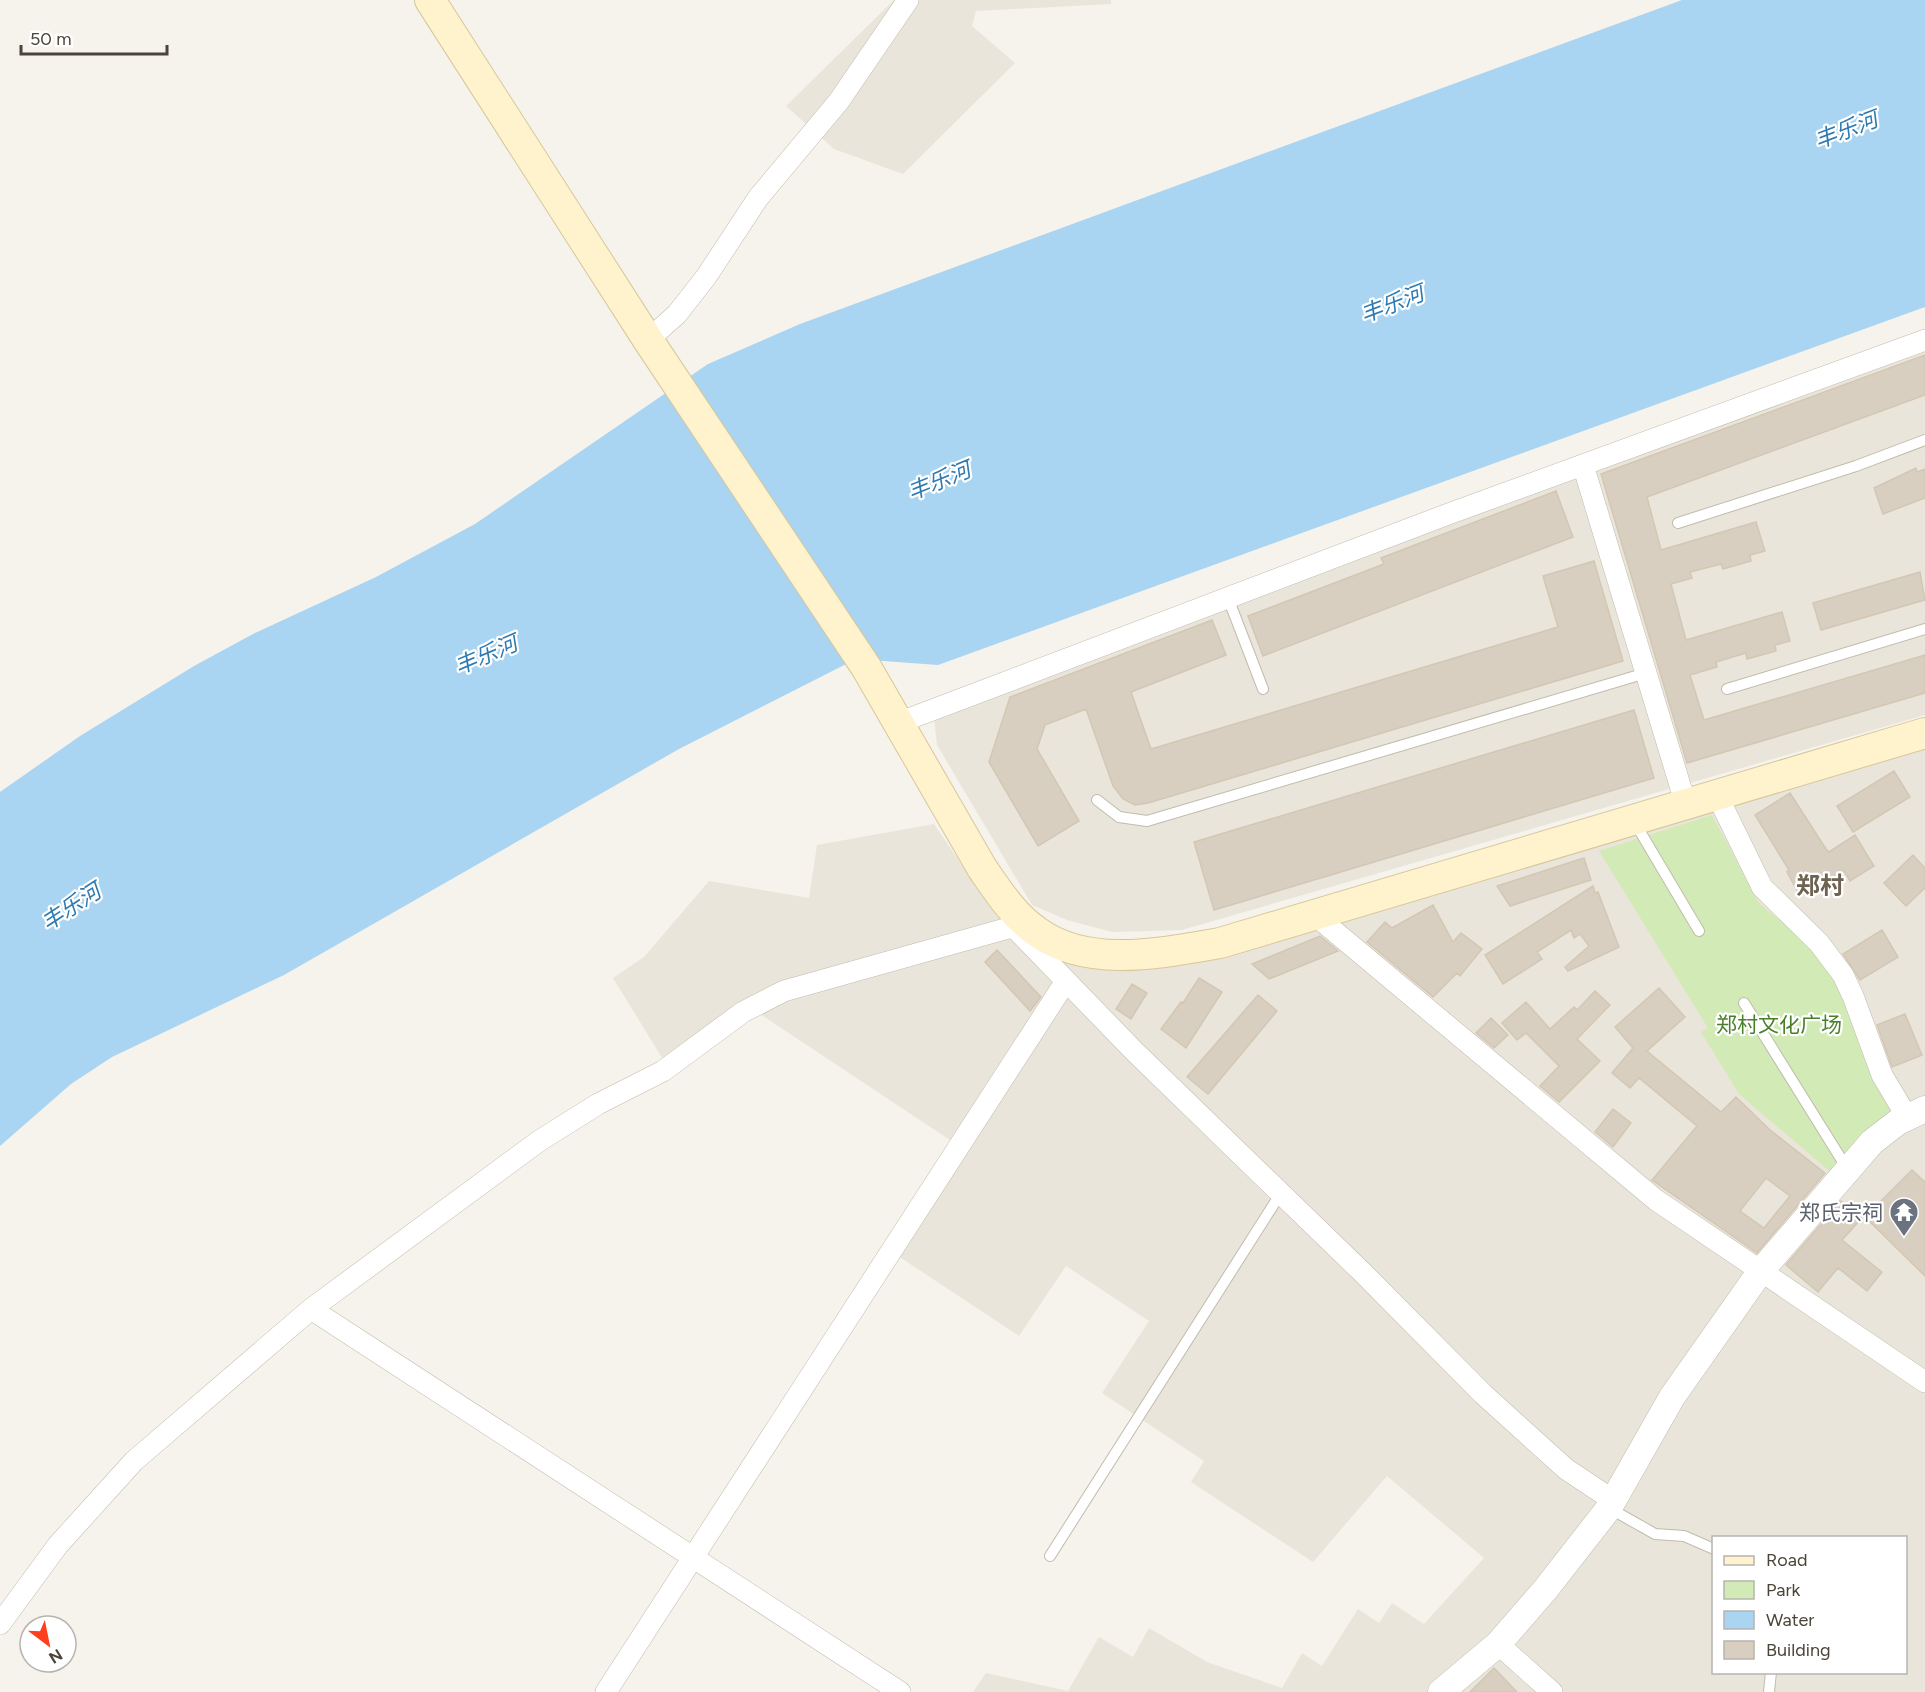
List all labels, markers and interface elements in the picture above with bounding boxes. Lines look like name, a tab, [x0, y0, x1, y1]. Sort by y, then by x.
scale bar	[21, 18, 166, 56]
text: 50 m	[30, 28, 72, 50]
water label: 丰乐河	[1810, 104, 1885, 154]
water label: 丰乐河	[1356, 278, 1431, 328]
water label: 丰乐河	[903, 455, 978, 506]
water label: 丰乐河	[450, 628, 525, 680]
district label: 郑村	[1796, 871, 1844, 900]
water label: 丰乐河	[36, 876, 109, 936]
park label: 郑村文化广场	[1716, 1012, 1842, 1037]
temple icon: 郑氏宗祠	[1888, 1196, 1920, 1238]
place label: 郑氏宗祠	[1799, 1200, 1883, 1225]
legend	[1712, 1536, 1907, 1674]
text: Road	[1766, 1549, 1807, 1571]
text: Park	[1766, 1579, 1801, 1601]
text: Water	[1766, 1609, 1814, 1631]
north arrow	[18, 1614, 78, 1674]
text: Building	[1766, 1639, 1831, 1661]
text: N	[45, 1645, 66, 1668]

